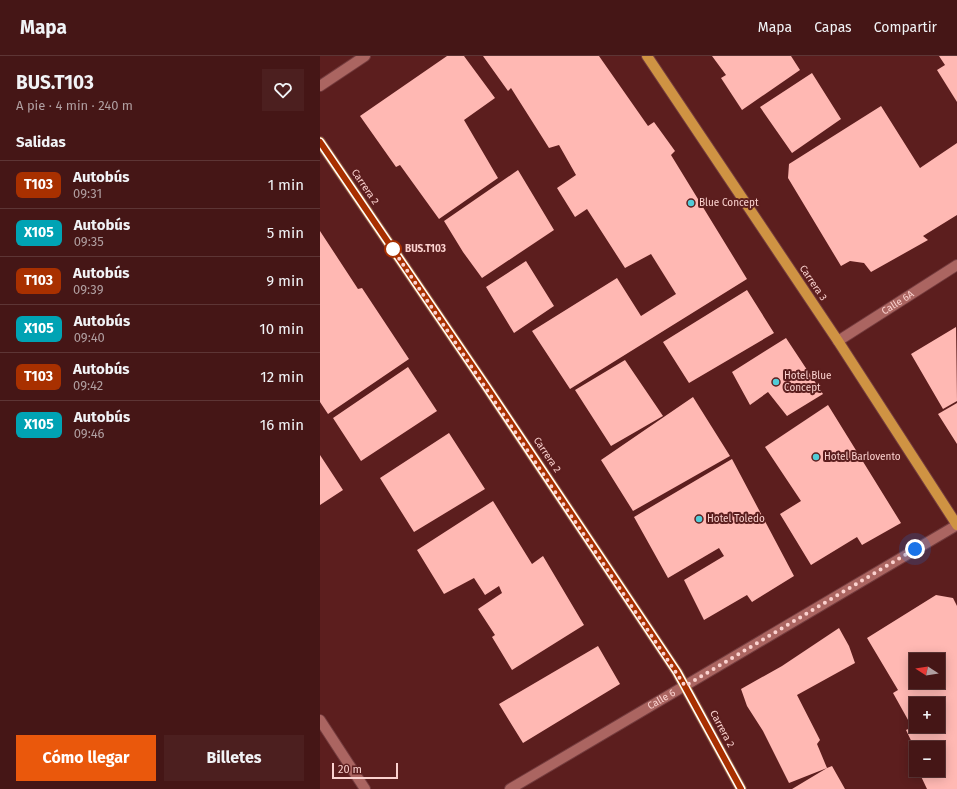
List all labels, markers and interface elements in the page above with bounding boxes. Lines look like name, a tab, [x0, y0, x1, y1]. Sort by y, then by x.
text: Mapa	[20, 16, 67, 39]
text: Mapa	[758, 19, 792, 36]
text: Capas	[814, 19, 852, 36]
text: Compartir	[874, 19, 937, 36]
button: heart	[262, 69, 304, 111]
text: BUS.T103	[16, 71, 94, 94]
text: A pie · 4 min · 240 m	[16, 98, 133, 113]
text: Salidas	[16, 133, 66, 151]
street label: Carrera 2	[349, 167, 381, 207]
text: Autobús	[73, 168, 130, 186]
text: T103	[24, 176, 53, 193]
text: 1 min	[268, 176, 304, 194]
text: 09:31	[73, 186, 102, 201]
place label: Blue Concept	[699, 197, 759, 209]
marker: Blue Concept	[686, 198, 696, 208]
text: Autobús	[74, 216, 130, 234]
text: X105	[24, 224, 54, 241]
text: 5 min	[267, 224, 304, 242]
text: 09:35	[74, 234, 104, 249]
marker: BUS.T103	[384, 240, 402, 258]
place label: BUS.T103	[405, 243, 446, 255]
street label: Carrera 3	[797, 263, 829, 303]
text: Autobús	[73, 264, 130, 282]
text: T103	[24, 272, 53, 289]
text: 9 min	[266, 272, 304, 290]
text: 09:39	[73, 282, 103, 297]
street label: Calle 6A	[879, 288, 916, 317]
text: Autobús	[74, 312, 130, 330]
text: X105	[24, 320, 54, 337]
text: 10 min	[259, 320, 304, 338]
text: 09:40	[74, 330, 105, 345]
text: Autobús	[73, 360, 130, 378]
text: T103	[24, 368, 53, 385]
text: 12 min	[260, 368, 304, 386]
place label: Hotel Blue Concept	[784, 370, 831, 394]
marker: Hotel Blue Concept	[771, 377, 781, 387]
text: 09:42	[73, 378, 103, 393]
text: Autobús	[74, 408, 130, 426]
text: X105	[24, 416, 54, 433]
text: 16 min	[260, 416, 304, 434]
text: 09:46	[74, 426, 105, 441]
street label: Carrera 2	[531, 435, 563, 475]
place label: Hotel Barlovento	[824, 451, 901, 463]
marker: Hotel Barlovento	[811, 452, 821, 462]
place label: Hotel Toledo	[707, 513, 765, 525]
marker: Hotel Toledo	[694, 514, 704, 524]
your location	[905, 539, 925, 559]
north arrow	[909, 653, 945, 689]
map controls	[909, 653, 945, 777]
street label: Calle 6	[646, 687, 678, 712]
button: +	[909, 697, 945, 733]
street label: Carrera 2	[707, 708, 737, 750]
button: Cómo llegar	[16, 735, 156, 781]
button: Billetes	[164, 735, 304, 781]
button: −	[909, 741, 945, 777]
scale bar	[332, 761, 398, 780]
text: 20 m	[338, 763, 362, 776]

